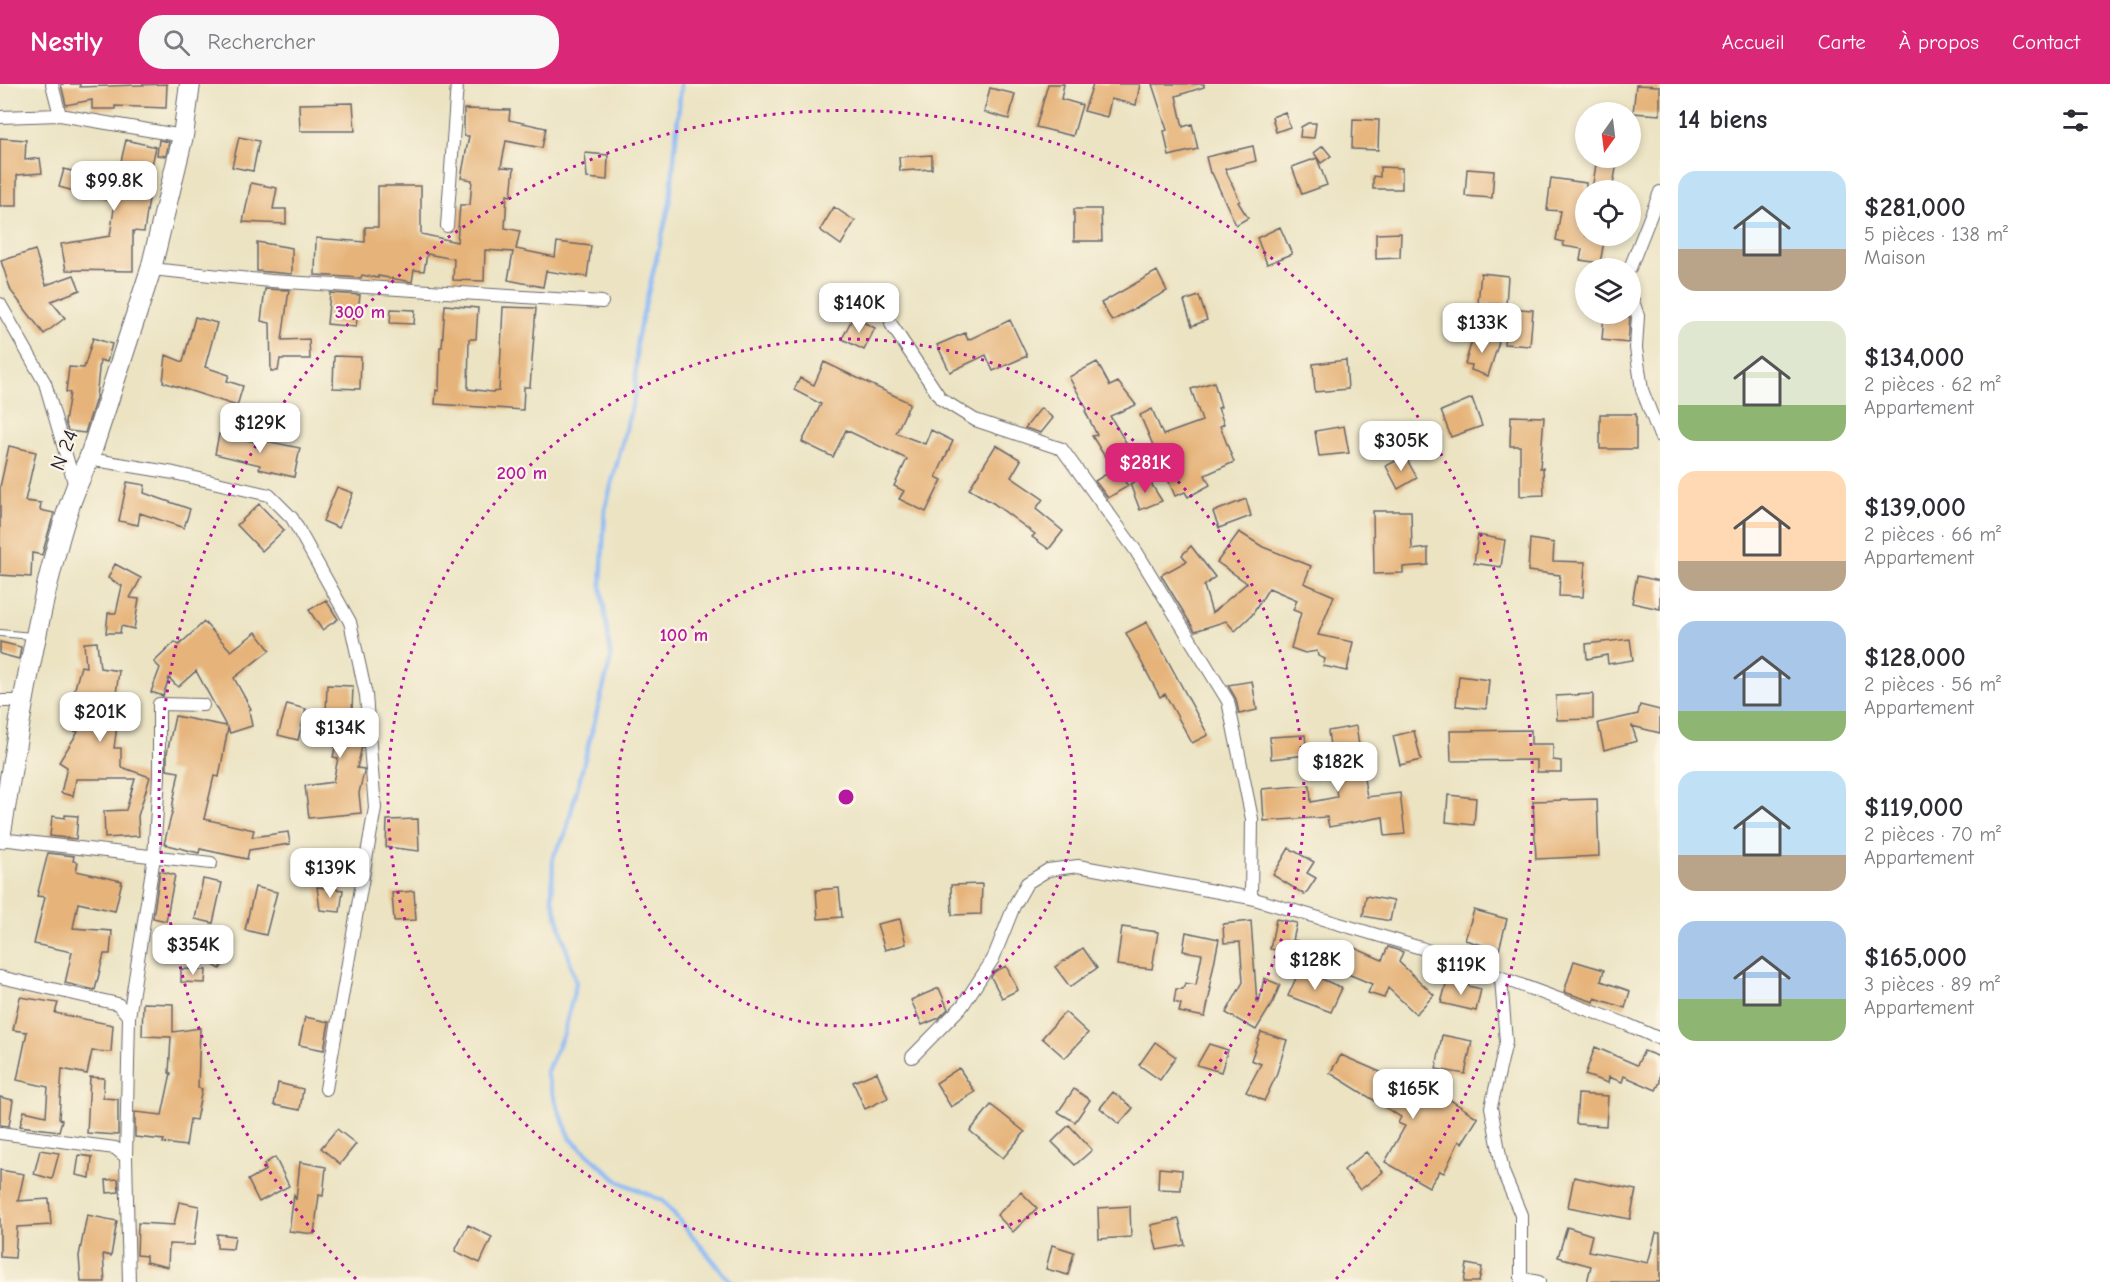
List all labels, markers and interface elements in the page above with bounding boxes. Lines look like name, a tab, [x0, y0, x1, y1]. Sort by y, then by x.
search box	[139, 15, 559, 69]
text: Nestly	[30, 26, 103, 58]
icon: search	[160, 26, 193, 59]
text: Rechercher	[208, 29, 315, 55]
text: Accueil	[1722, 30, 1785, 54]
text: Carte	[1818, 30, 1866, 54]
text: À propos	[1899, 30, 1979, 54]
text: Contact	[2012, 30, 2080, 54]
north arrow	[1575, 102, 1641, 168]
map controls	[1575, 102, 1641, 324]
icon: filters	[2059, 104, 2092, 137]
text: 14 biens	[1678, 105, 1767, 135]
pin: $99.8K	[65, 161, 163, 212]
text: $99.8K	[85, 169, 143, 192]
button: locate	[1575, 180, 1641, 246]
text: $281,000	[1864, 193, 1966, 223]
icon: home	[1726, 195, 1798, 267]
text: 5 pièces · 138 m²	[1864, 223, 2008, 246]
text: Maison	[1864, 246, 1926, 269]
button: layers	[1575, 258, 1641, 324]
pin: $140K	[817, 283, 901, 334]
text: $140K	[833, 291, 885, 314]
text: 300 m	[335, 302, 385, 323]
pin: $133K	[1440, 303, 1524, 354]
text: $133K	[1457, 311, 1507, 334]
text: $134,000	[1864, 343, 1964, 373]
icon: home	[1726, 345, 1798, 417]
text: 2 pièces · 62 m²	[1864, 373, 2001, 396]
text: Appartement	[1864, 396, 1974, 419]
pin: $129K	[218, 403, 302, 454]
text: $129K	[234, 411, 286, 434]
pin: $305K	[1359, 421, 1443, 472]
street label: N 24	[45, 426, 83, 474]
text: $305K	[1373, 429, 1429, 452]
pin: $281K	[1103, 443, 1187, 494]
text: $281K	[1119, 451, 1171, 474]
text: 200 m	[497, 463, 547, 484]
text: $139,000	[1864, 493, 1966, 523]
icon: home	[1726, 495, 1798, 567]
text: 2 pièces · 66 m²	[1864, 523, 2001, 546]
text: Appartement	[1864, 546, 1974, 569]
text: 100 m	[660, 625, 708, 646]
text: $128,000	[1864, 643, 1966, 673]
icon: home	[1726, 645, 1798, 717]
text: 2 pièces · 56 m²	[1864, 673, 2001, 696]
pin: $201K	[58, 692, 142, 743]
text: Appartement	[1864, 696, 1974, 719]
text: $201K	[74, 700, 126, 723]
pin: $134K	[298, 708, 382, 759]
text: $134K	[315, 716, 365, 739]
pin: $182K	[1296, 742, 1380, 793]
text: $182K	[1312, 750, 1364, 773]
centre of rings	[836, 787, 856, 807]
text: $119,000	[1864, 793, 1963, 823]
icon: home	[1726, 795, 1798, 867]
text: 2 pièces · 70 m²	[1864, 823, 2001, 846]
text: Appartement	[1864, 846, 1974, 869]
pin: $139K	[288, 848, 372, 899]
text: $139K	[304, 856, 356, 879]
pin: $354K	[151, 925, 235, 976]
text: $354K	[166, 933, 220, 956]
pin: $128K	[1273, 940, 1357, 991]
text: $165,000	[1864, 943, 1967, 973]
pin: $119K	[1419, 945, 1503, 996]
icon: home	[1726, 945, 1798, 1017]
text: $128K	[1289, 948, 1341, 971]
text: $119K	[1436, 953, 1486, 976]
text: 3 pièces · 89 m²	[1864, 973, 2000, 996]
text: Appartement	[1864, 996, 1974, 1019]
pin: $165K	[1371, 1069, 1455, 1120]
text: $165K	[1387, 1077, 1439, 1100]

